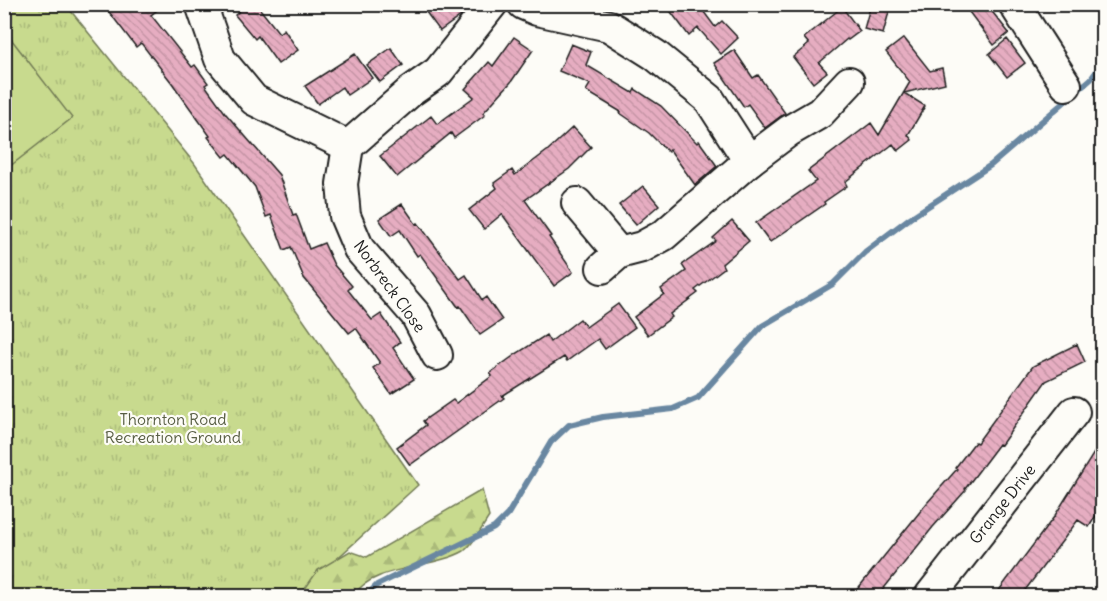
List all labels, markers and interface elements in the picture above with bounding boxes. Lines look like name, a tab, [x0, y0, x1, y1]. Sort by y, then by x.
street label: Norbreck Close	[350, 236, 430, 336]
park label: Thornton Road Recreation Ground	[105, 409, 241, 447]
street label: Grange Drive	[965, 460, 1039, 548]

